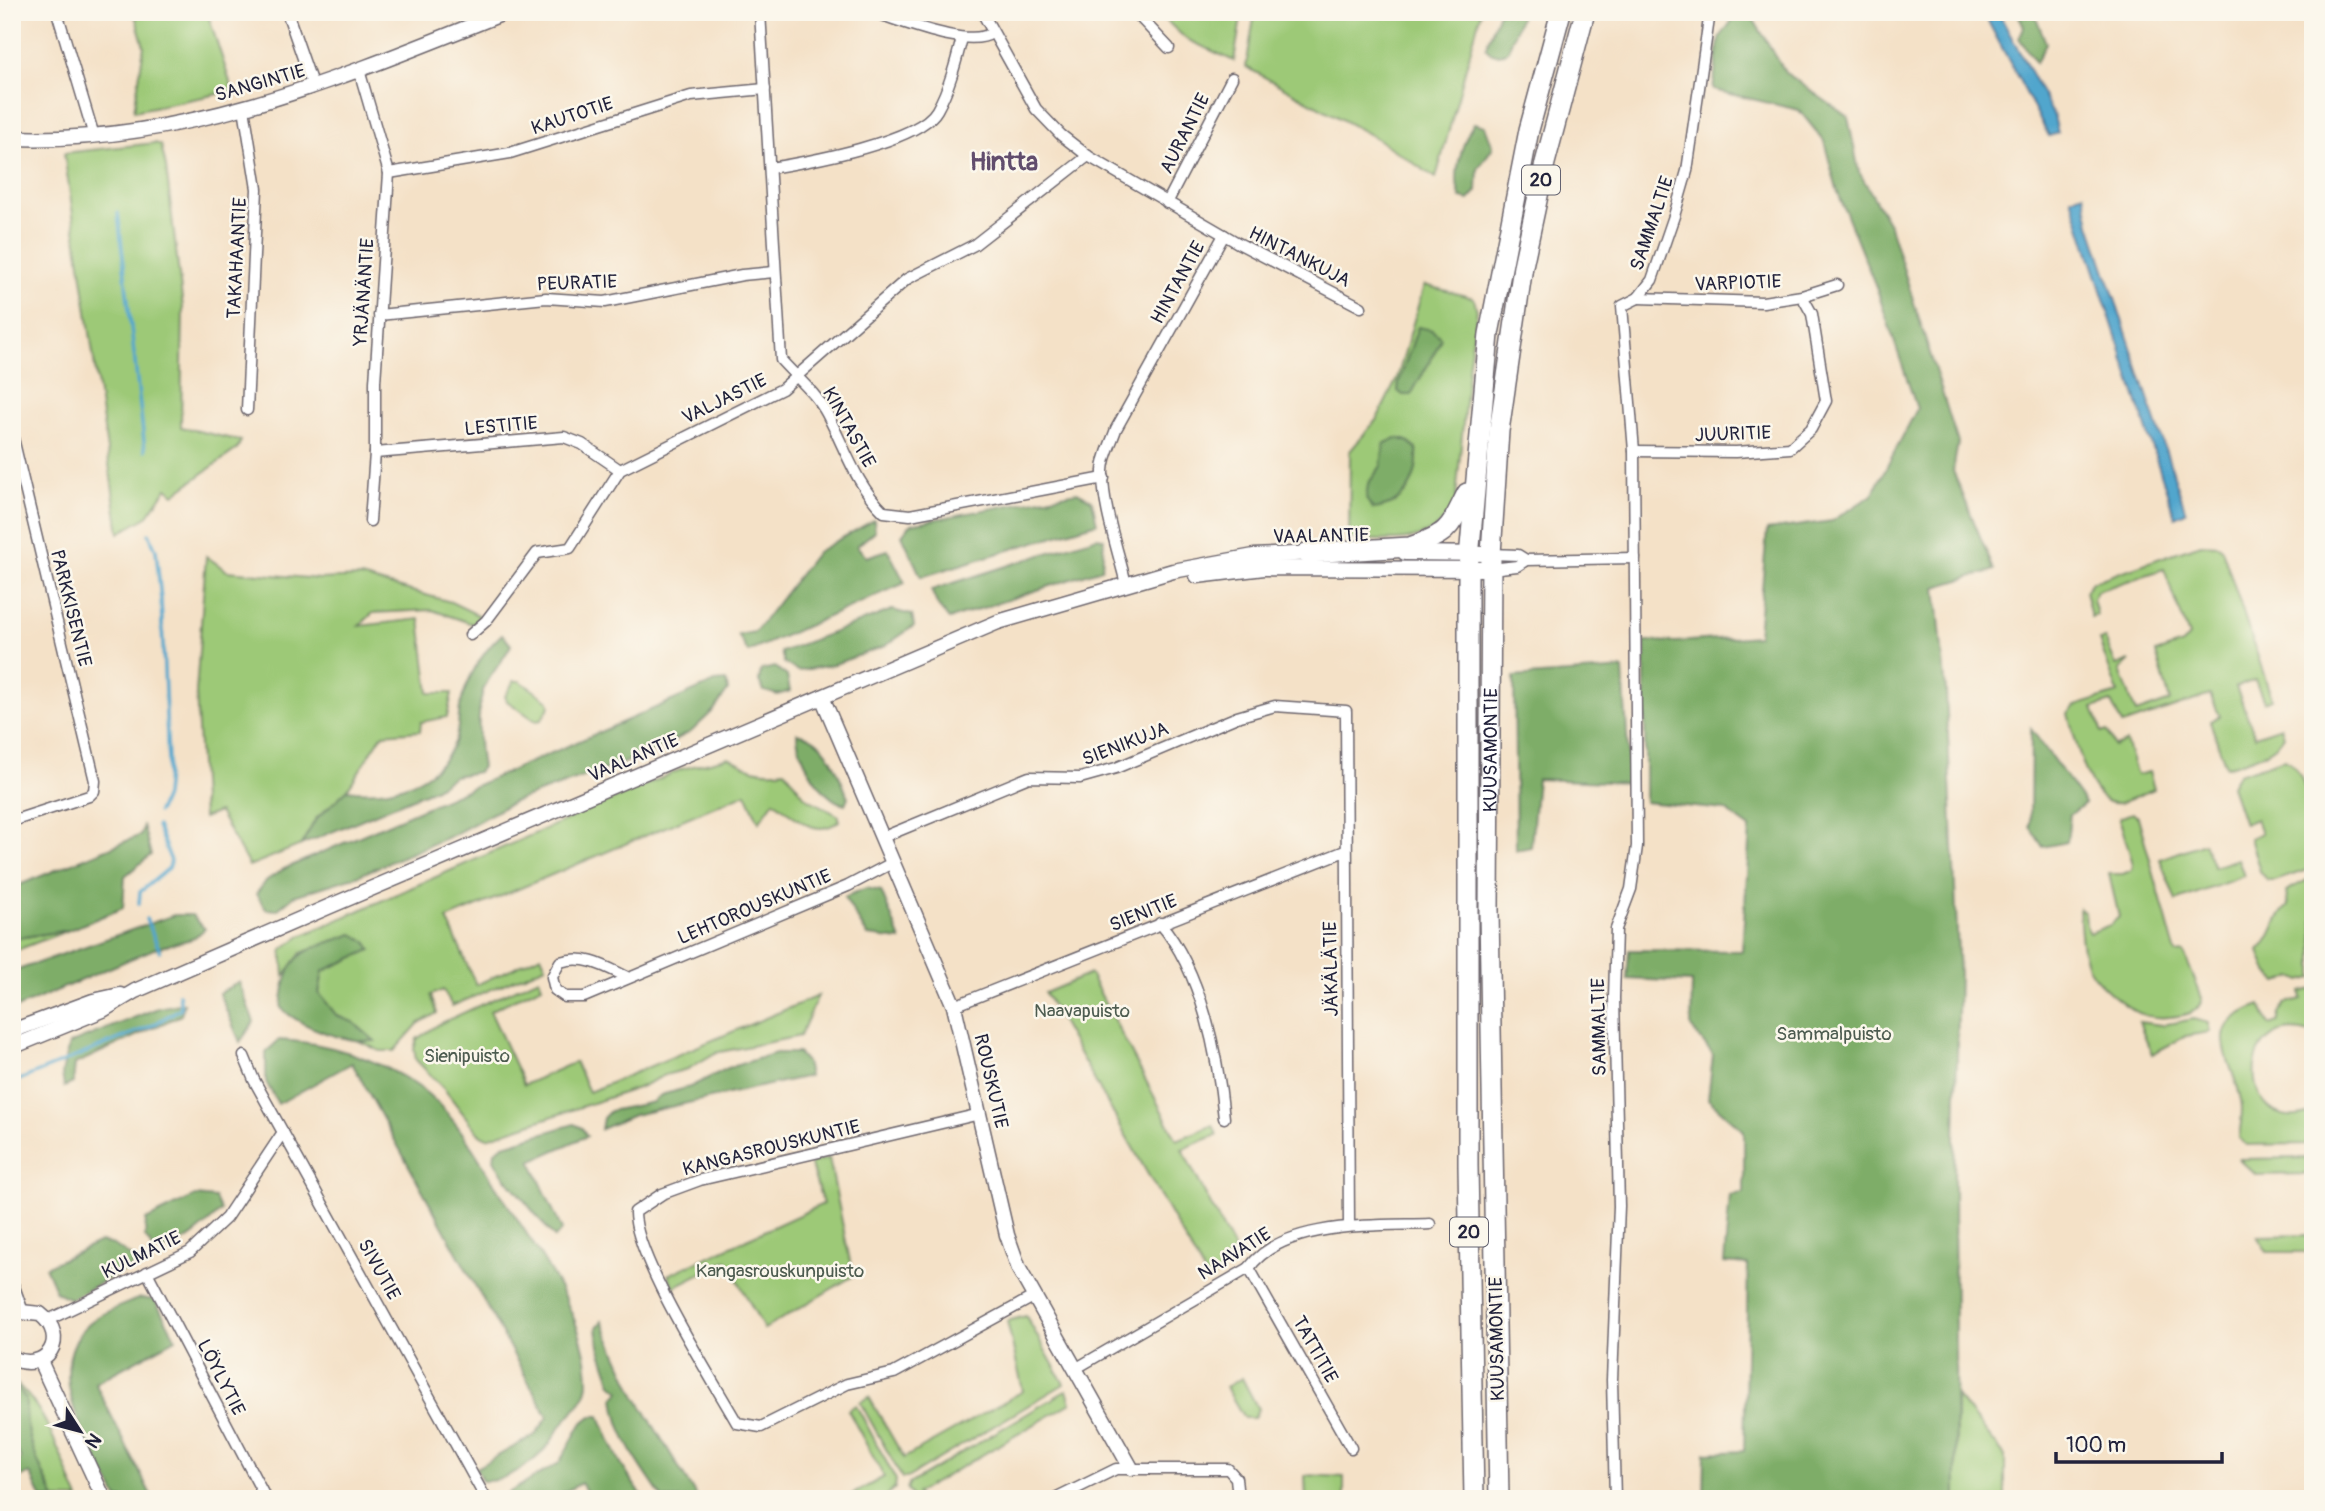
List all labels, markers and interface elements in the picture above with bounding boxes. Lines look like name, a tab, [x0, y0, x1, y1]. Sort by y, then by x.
street label: SANGINTIE	[212, 59, 308, 107]
street label: AURANTIE	[1154, 89, 1215, 178]
street label: KAUTOTIE	[528, 91, 616, 140]
district label: Hintta	[970, 146, 1038, 178]
road number: 20	[1522, 166, 1560, 195]
street label: SAMMALTIE	[1625, 173, 1679, 274]
street label: TAKAHAANTIE	[222, 197, 252, 319]
street label: HINTANKUJA	[1245, 221, 1354, 293]
street label: YRJÄNÄNTIE	[348, 237, 380, 348]
street label: HINTANTIE	[1145, 237, 1211, 328]
street label: VARPIOTIE	[1694, 269, 1782, 297]
street label: PEURATIE	[536, 270, 618, 296]
street label: VALJASTIE	[678, 368, 771, 430]
street label: KINTASTIE	[817, 383, 881, 472]
street label: LESTITIE	[464, 411, 539, 441]
street label: JUURITIE	[1694, 421, 1772, 447]
street label: VAALANTIE	[1273, 523, 1369, 549]
street label: PARKKISENTIE	[45, 547, 97, 669]
street label: KUUSAMONTIE	[1479, 688, 1503, 812]
street label: SIENIKUJA	[1079, 717, 1172, 771]
street label: VAALANTIE	[584, 728, 682, 788]
street label: LEHTOROUSKUNTIE	[674, 864, 835, 950]
street label: SIENITIE	[1106, 889, 1181, 937]
street label: JÄKÄLÄTIE	[1318, 921, 1344, 1017]
street label: SAMMALTIE	[1586, 978, 1612, 1076]
park label: Naavapuisto	[1034, 999, 1130, 1023]
park label: Sammalpuisto	[1776, 1022, 1892, 1046]
street label: ROUSKUTIE	[968, 1031, 1014, 1131]
park label: Sienipuisto	[424, 1044, 510, 1068]
street label: KANGASROUSKUNTIE	[680, 1114, 863, 1182]
road number: 20	[1450, 1218, 1488, 1246]
street label: NAAVATIE	[1194, 1222, 1276, 1286]
street label: KULMATIE	[98, 1225, 185, 1284]
street label: SIVUTIE	[353, 1235, 406, 1304]
park label: Kangasrouskunpuisto	[696, 1259, 864, 1283]
street label: KUUSAMONTIE	[1484, 1276, 1510, 1401]
street label: TATTITIE	[1287, 1312, 1343, 1387]
street label: LÖYLYTIE	[192, 1335, 250, 1420]
north arrow	[46, 1396, 116, 1466]
scale bar	[2056, 1420, 2222, 1464]
text: N	[79, 1428, 106, 1453]
text: 100 m	[2066, 1432, 2126, 1459]

